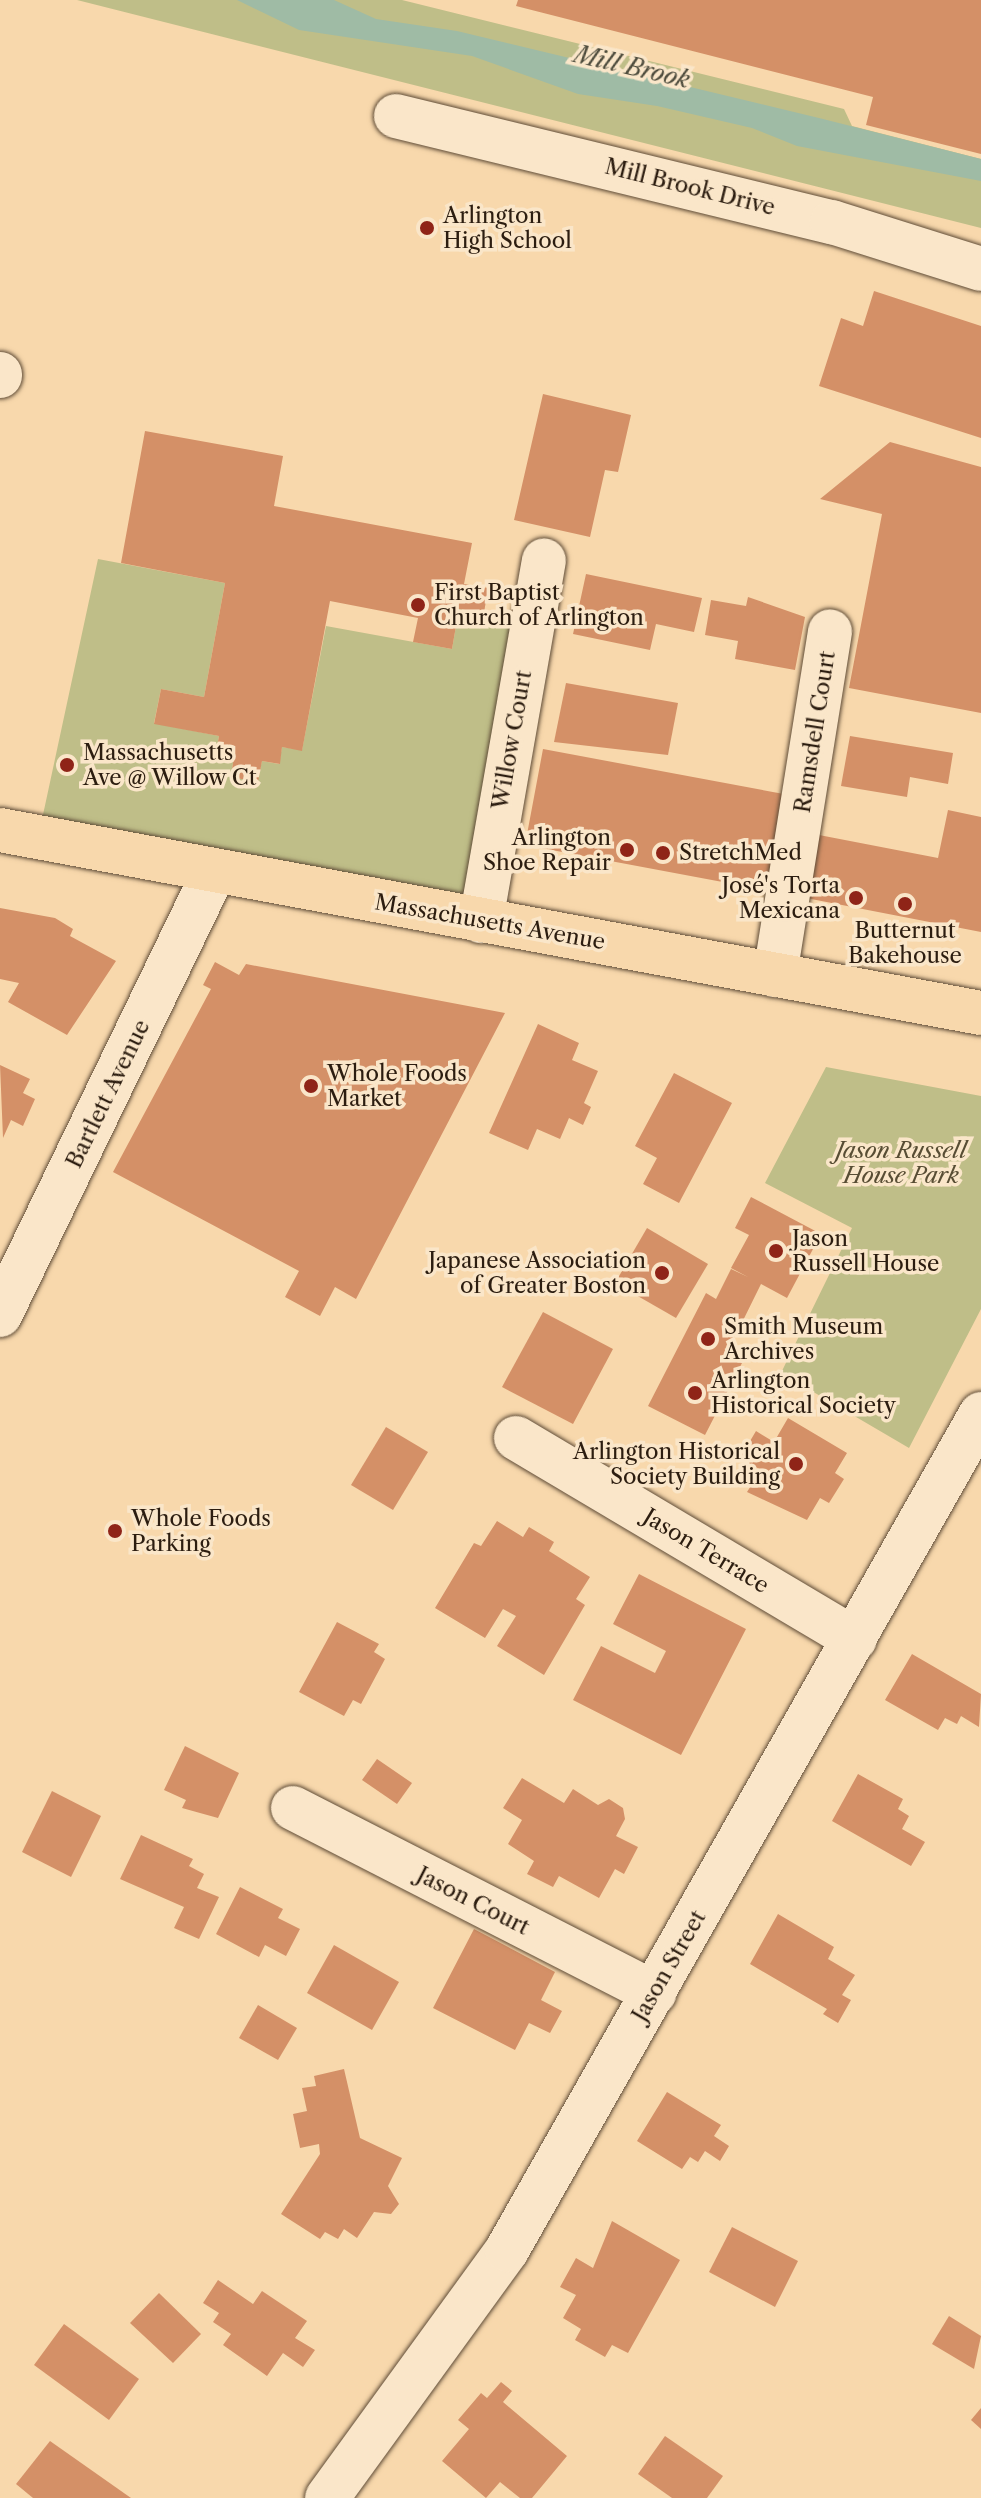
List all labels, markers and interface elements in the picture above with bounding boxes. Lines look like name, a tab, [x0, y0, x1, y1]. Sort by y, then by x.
water label: Mill Brook	[571, 40, 693, 94]
street label: Mill Brook Drive	[602, 153, 778, 221]
place label: Arlington High School	[443, 202, 572, 254]
marker: Arlington High School	[418, 219, 436, 237]
place label: First Baptist Church of Arlington	[434, 579, 645, 630]
marker: First Baptist Church of Arlington	[409, 596, 427, 614]
street label: Ramsdell Court	[789, 649, 841, 815]
street label: Willow Court	[487, 668, 537, 812]
place label: Massachusetts Ave @ Willow Ct	[83, 739, 258, 790]
marker: Massachusetts Ave @ Willow Ct	[58, 756, 76, 774]
place label: Arlington Shoe Repair	[483, 824, 611, 876]
place label: StretchMed	[679, 840, 802, 866]
marker: Arlington Shoe Repair	[618, 841, 636, 859]
marker: StretchMed	[654, 844, 672, 862]
place label: José's Torta Mexicana	[721, 872, 840, 924]
street label: Massachusetts Avenue	[372, 889, 608, 955]
marker: José's Torta Mexicana	[847, 889, 865, 907]
marker: Butternut Bakehouse	[896, 895, 914, 913]
place label: Butternut Bakehouse	[848, 917, 962, 968]
street label: Bartlett Avenue	[61, 1015, 155, 1173]
place label: Whole Foods Market	[327, 1060, 467, 1112]
marker: Whole Foods Market	[302, 1077, 320, 1095]
park label: Jason Russell House Park	[835, 1137, 967, 1188]
place label: Jason Russell House	[792, 1225, 939, 1276]
marker: Jason Russell House	[767, 1242, 785, 1260]
place label: Japanese Association of Greater Boston	[427, 1247, 646, 1298]
marker: Japanese Association of Greater Boston	[653, 1264, 671, 1282]
place label: Smith Museum Archives	[724, 1313, 883, 1364]
marker: Smith Museum Archives	[699, 1330, 717, 1348]
place label: Arlington Historical Society	[711, 1367, 896, 1418]
marker: Arlington Historical Society	[686, 1384, 704, 1402]
place label: Arlington Historical Society Building	[573, 1438, 780, 1490]
marker: Arlington Historical Society Building	[787, 1455, 805, 1473]
street label: Jason Terrace	[638, 1503, 774, 1599]
place label: Whole Foods Parking	[131, 1505, 271, 1556]
marker: Whole Foods Parking	[106, 1522, 124, 1540]
street label: Jason Court	[412, 1861, 534, 1941]
street label: Jason Street	[627, 1906, 711, 2026]

